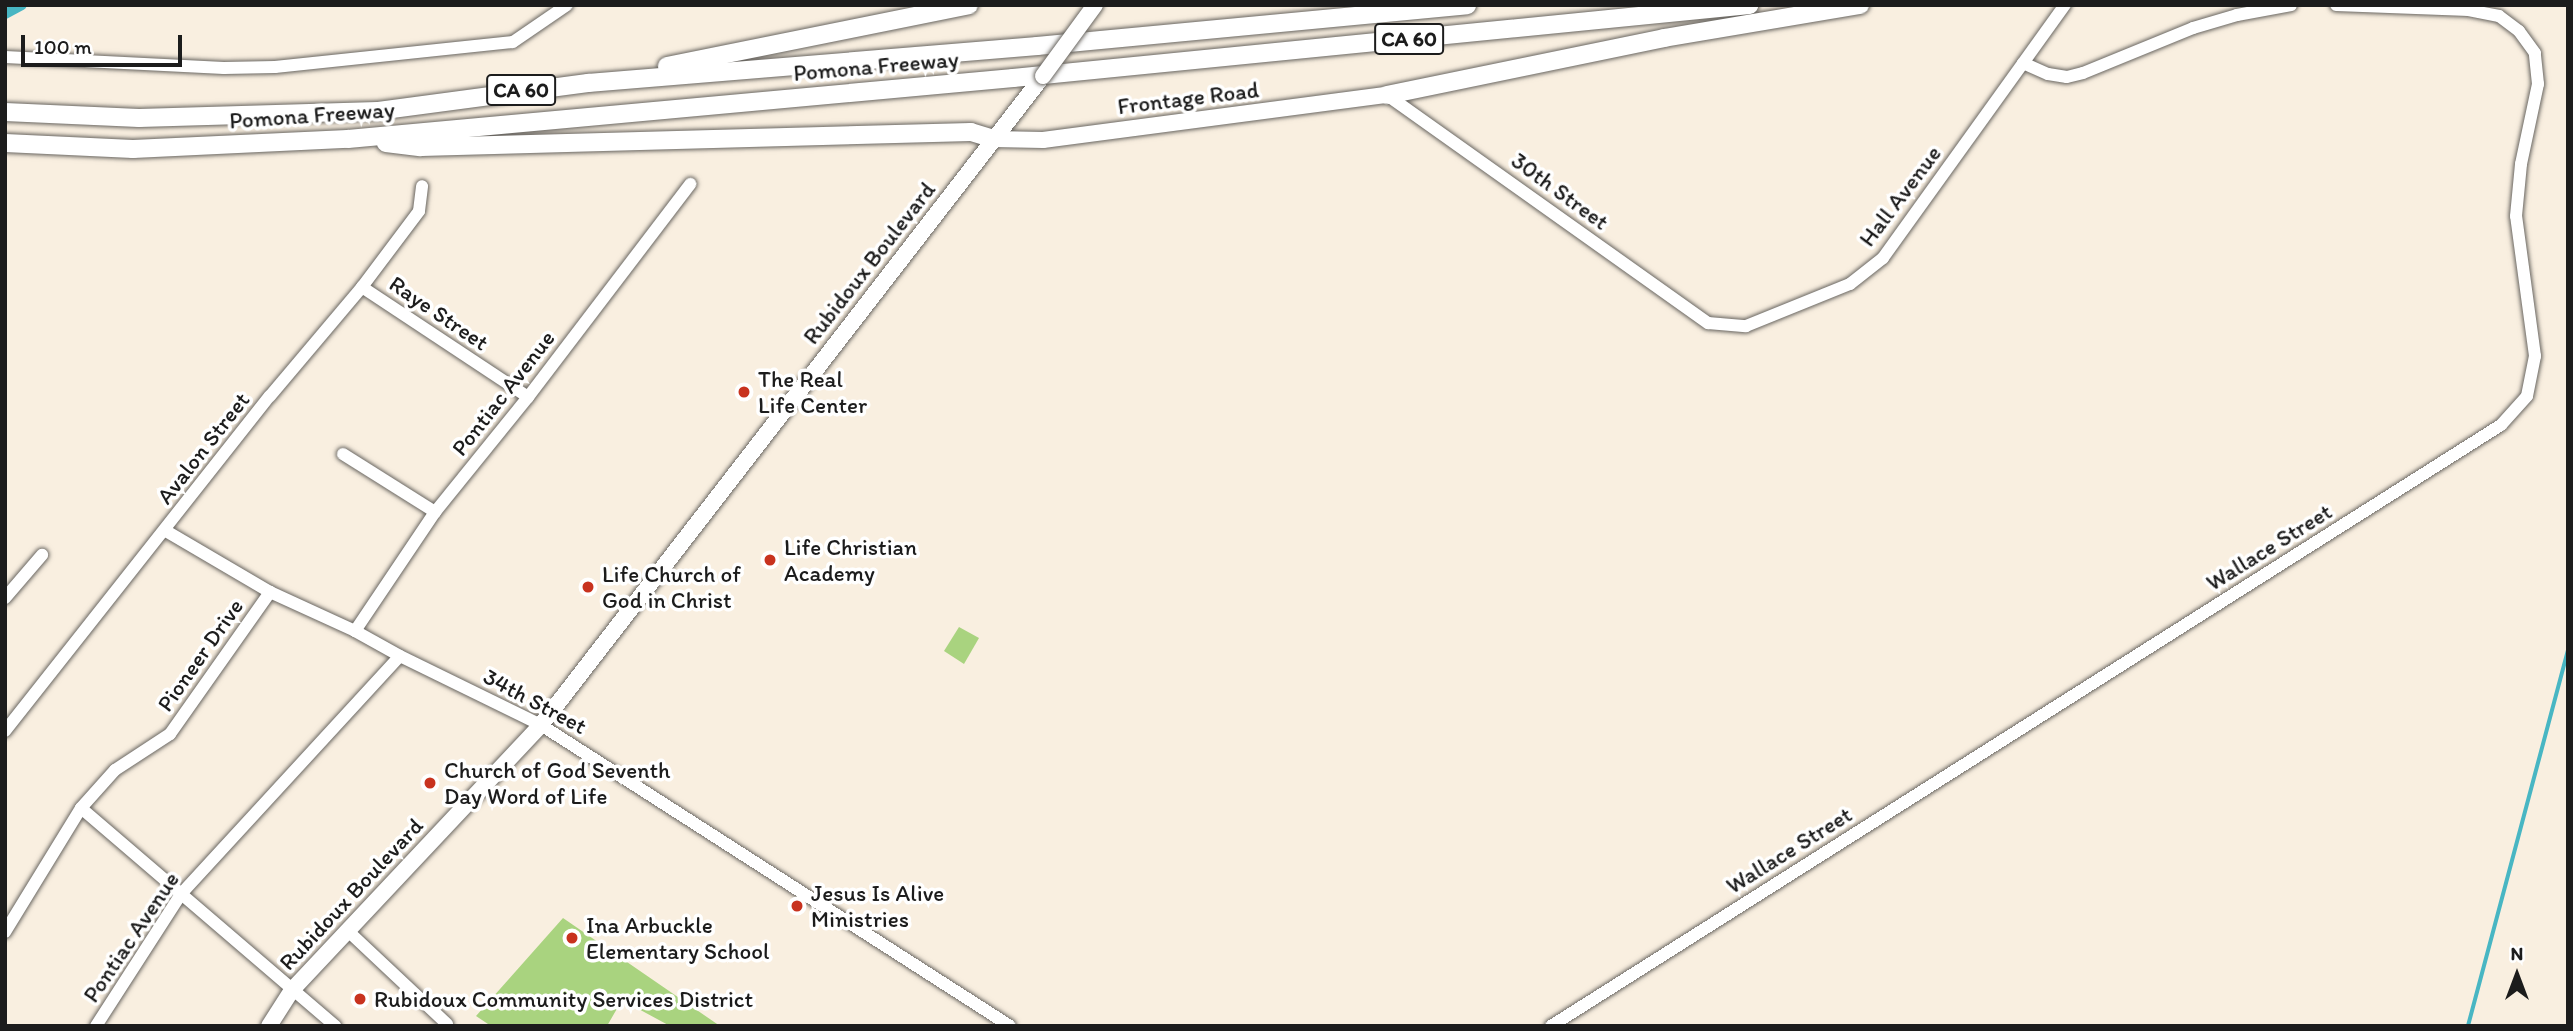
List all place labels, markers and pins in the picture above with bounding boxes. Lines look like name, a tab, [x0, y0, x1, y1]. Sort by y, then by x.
place label: The Real Life Center	[758, 365, 868, 419]
marker: The Real Life Center	[736, 384, 752, 400]
place label: Life Christian Academy	[784, 533, 917, 587]
marker: Life Christian Academy	[762, 552, 778, 568]
place label: Life Church of God in Christ	[602, 560, 742, 614]
marker: Life Church of God in Christ	[580, 579, 596, 595]
place label: Church of God Seventh Day Word of Life	[444, 756, 671, 810]
marker: Church of God Seventh Day Word of Life	[422, 775, 438, 791]
place label: Jesus Is Alive Ministries	[811, 879, 944, 933]
marker: Jesus Is Alive Ministries	[789, 898, 805, 914]
place label: Ina Arbuckle Elementary School	[586, 911, 769, 965]
marker: Ina Arbuckle Elementary School	[564, 930, 580, 946]
place label: Rubidoux Community Services District	[374, 985, 753, 1013]
marker: Rubidoux Community Services District	[352, 991, 368, 1007]

